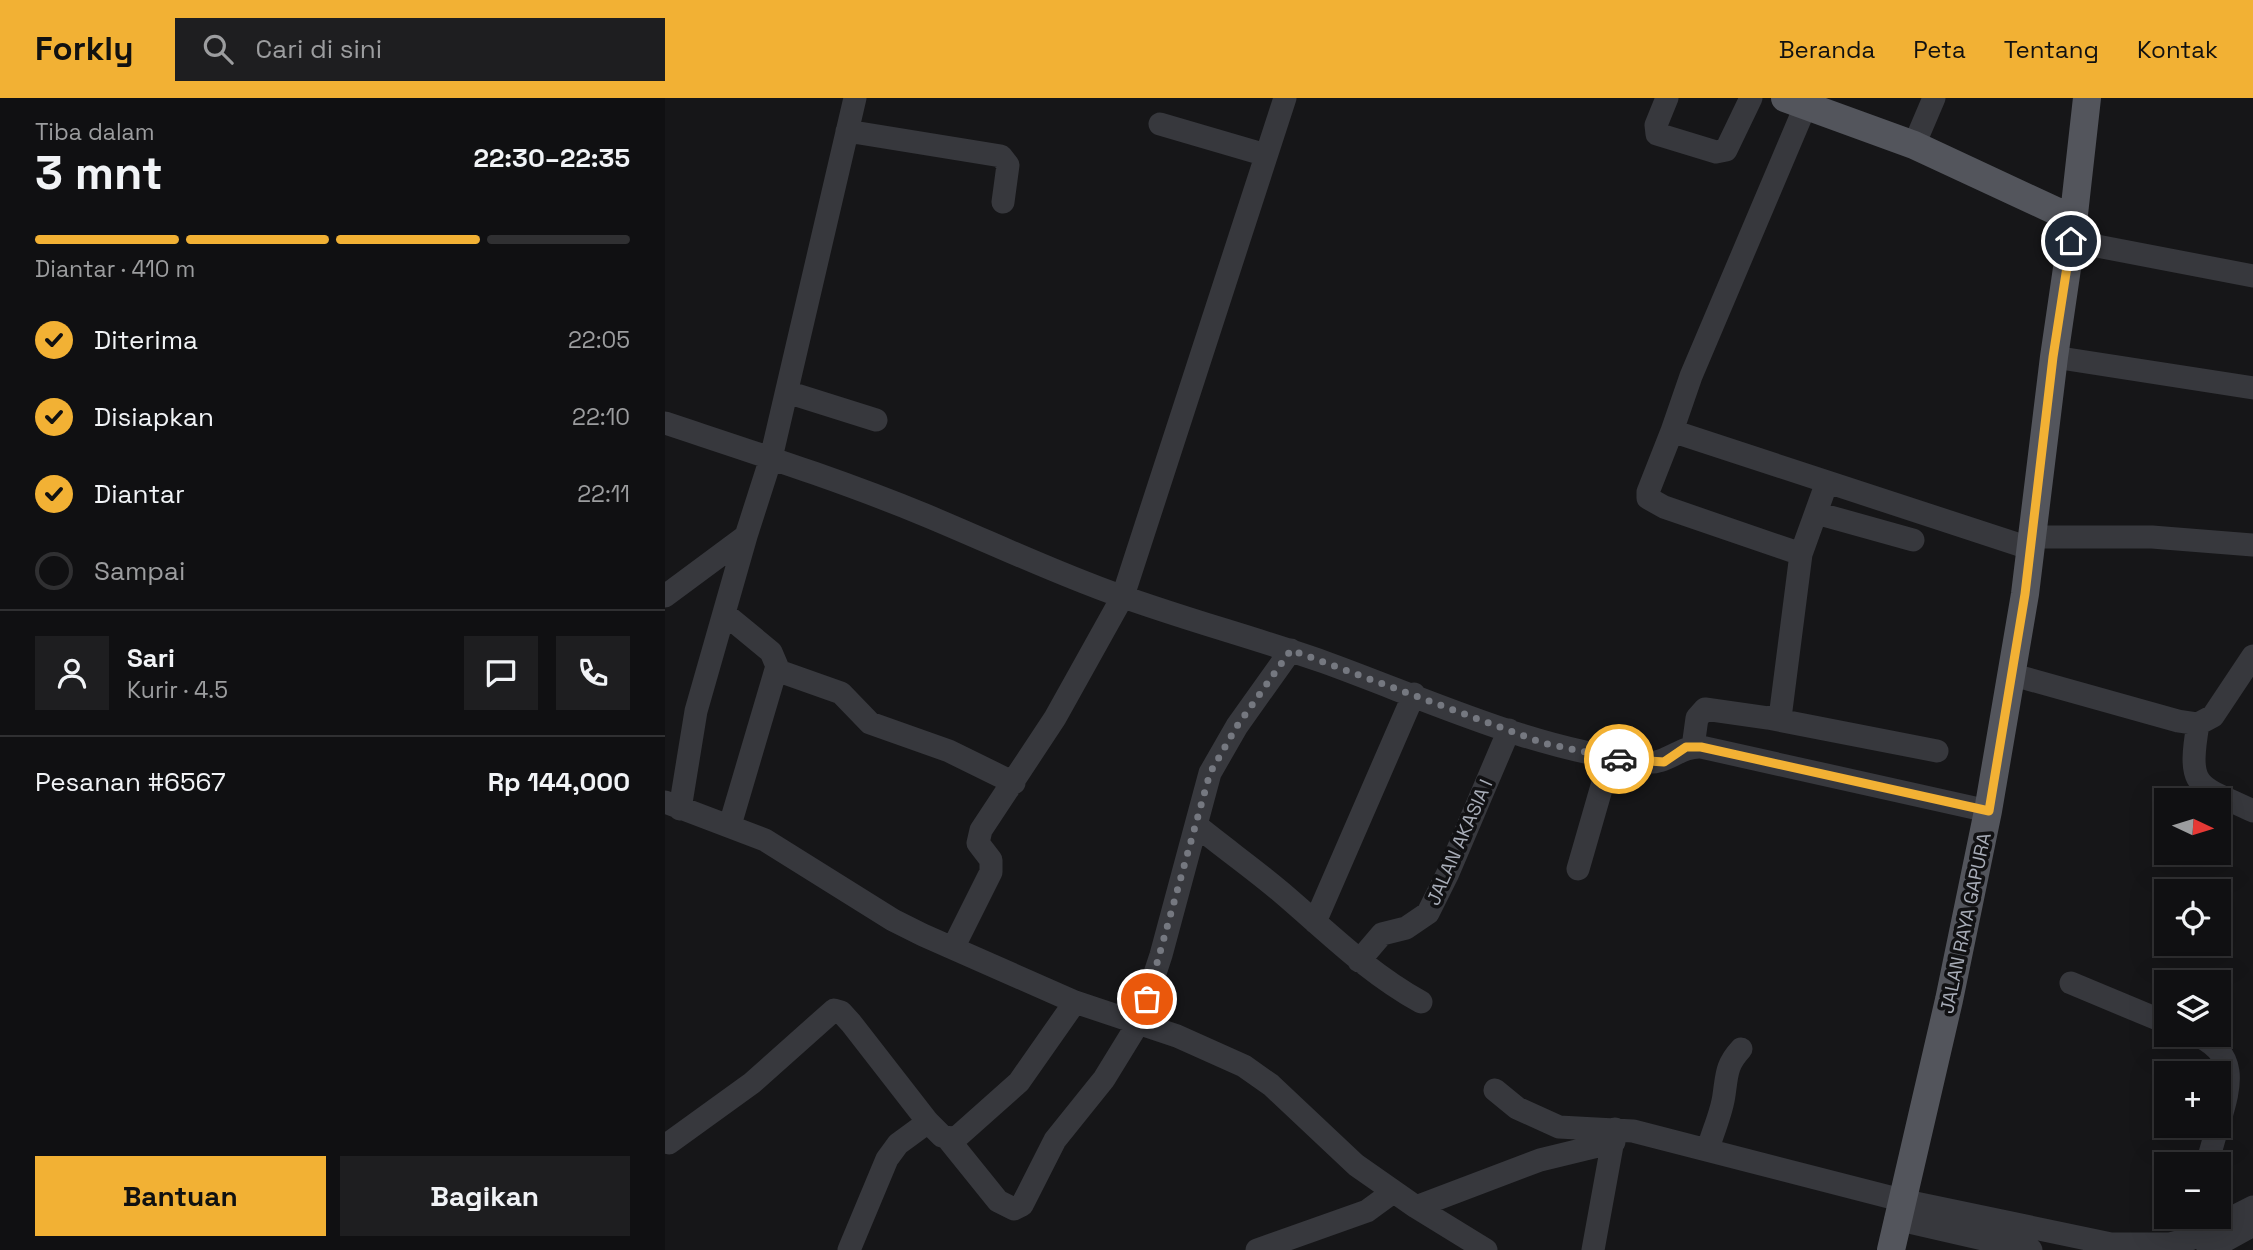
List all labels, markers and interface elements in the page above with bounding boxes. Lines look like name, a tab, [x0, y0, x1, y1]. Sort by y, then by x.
search box	[175, 18, 665, 81]
text: Forkly	[35, 28, 133, 70]
icon: search	[199, 30, 237, 68]
text: Cari di sini	[255, 32, 382, 66]
text: Beranda	[1779, 34, 1875, 65]
text: Peta	[1913, 34, 1966, 65]
text: Tentang	[2004, 34, 2099, 65]
text: Kontak	[2137, 34, 2218, 65]
text: Tiba dalam	[35, 117, 155, 147]
text: 22:30–22:35	[473, 141, 630, 175]
text: 3 mnt	[35, 144, 163, 202]
pin	[2041, 211, 2101, 271]
icon: home	[2052, 222, 2090, 260]
text: Diantar · 410 m	[35, 254, 195, 284]
icon: check	[35, 321, 73, 359]
text: Diterima	[94, 323, 198, 357]
text: 22:05	[568, 325, 630, 355]
icon: check	[35, 398, 73, 436]
text: Disiapkan	[94, 400, 214, 434]
text: 22:10	[572, 402, 630, 432]
icon: check	[35, 475, 73, 513]
text: Diantar	[94, 477, 185, 511]
text: 22:11	[577, 479, 630, 509]
text: Sampai	[94, 554, 185, 588]
button: person	[35, 636, 109, 710]
button: chat	[464, 636, 538, 710]
button: phone	[556, 636, 630, 710]
text: Sari	[127, 641, 175, 675]
text: Kurir · 4.5	[127, 675, 228, 705]
courier	[1584, 724, 1654, 794]
icon: car	[1600, 740, 1638, 778]
text: Pesanan #6567	[35, 765, 226, 799]
text: Rp 144,000	[488, 765, 630, 799]
street label: JALAN AKASIA I	[1421, 775, 1498, 909]
north arrow	[2154, 788, 2231, 864]
map controls	[2154, 788, 2231, 1229]
street label: JALAN RAYA GAPURA	[1934, 830, 1997, 1016]
button: locate	[2154, 879, 2231, 956]
pin	[1117, 969, 1177, 1029]
button: layers	[2154, 970, 2231, 1047]
icon: bag	[1128, 980, 1166, 1018]
button: +	[2154, 1061, 2231, 1138]
button: −	[2154, 1152, 2231, 1229]
button: Bantuan	[35, 1156, 326, 1236]
button: Bagikan	[340, 1156, 630, 1236]

